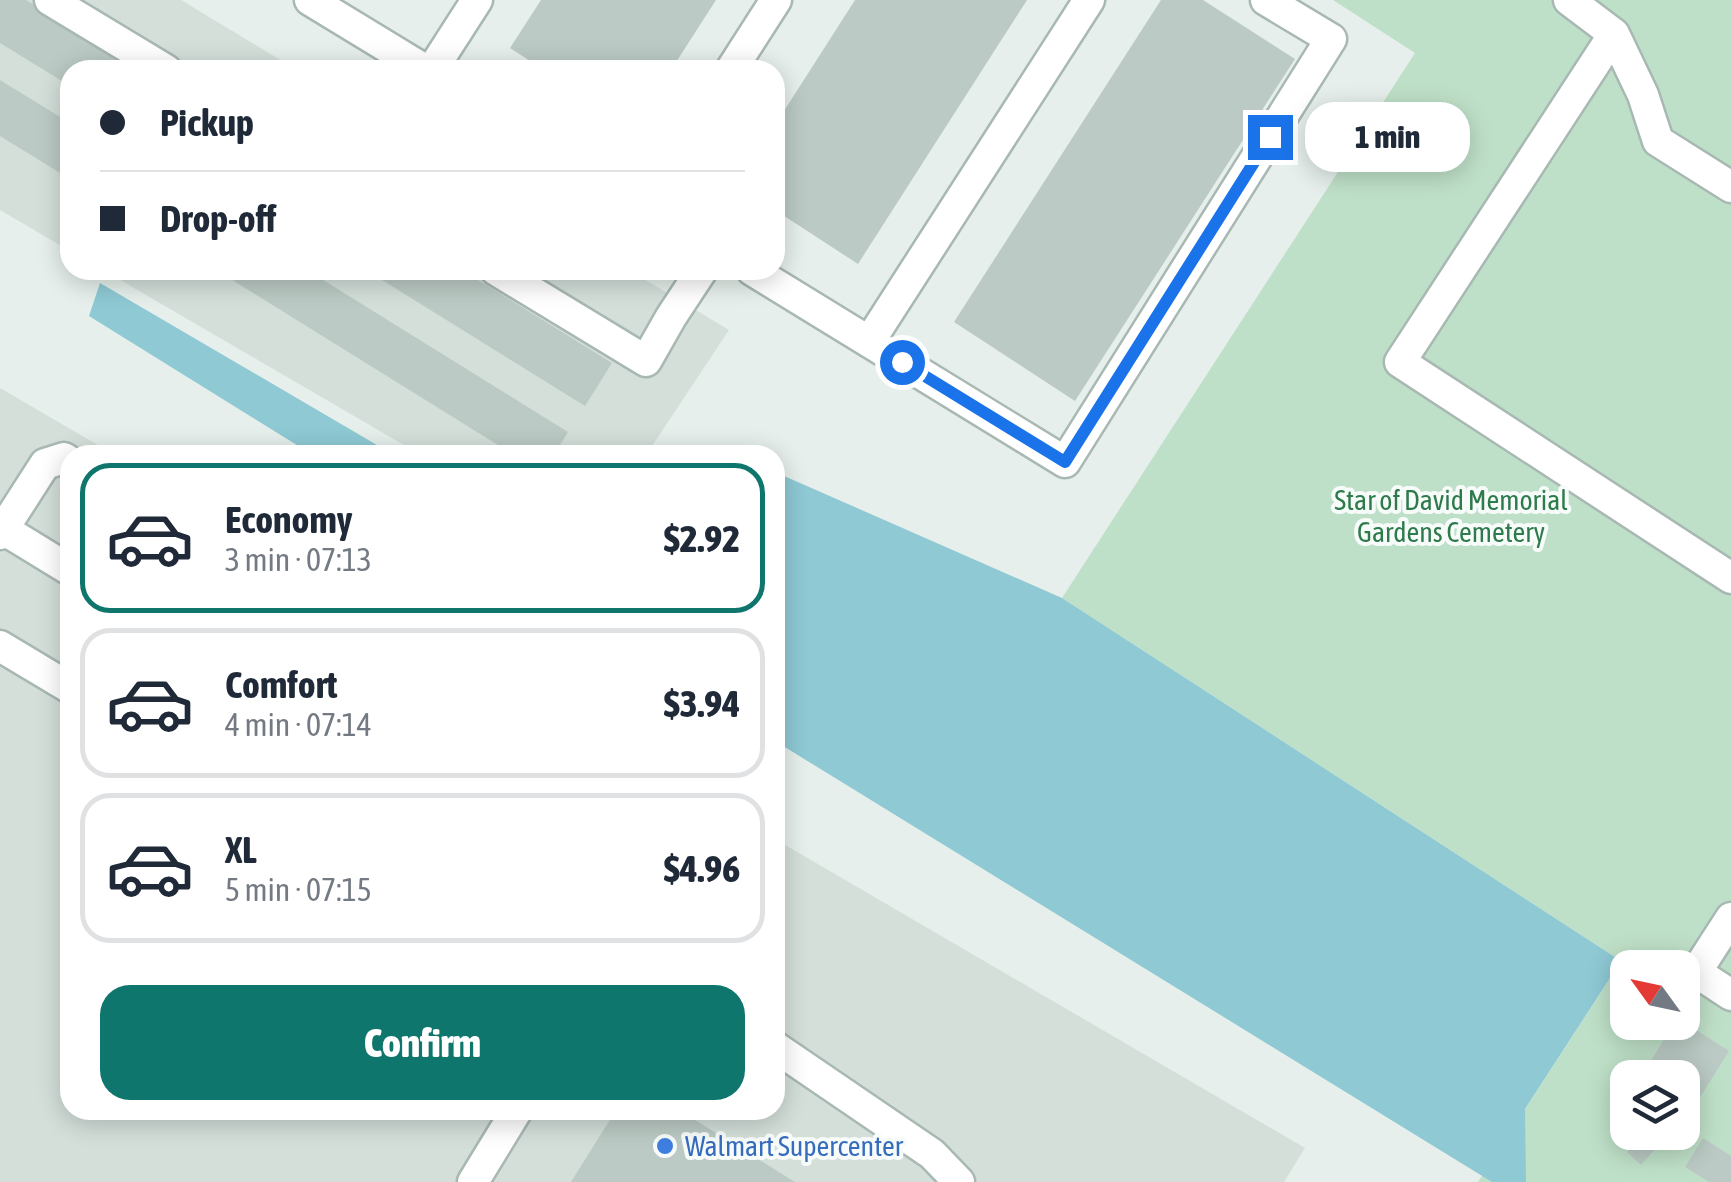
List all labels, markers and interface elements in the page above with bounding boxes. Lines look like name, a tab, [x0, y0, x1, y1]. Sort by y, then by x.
text: Pickup	[160, 101, 254, 144]
callout: 1 min	[1305, 102, 1470, 172]
route end	[1248, 115, 1293, 160]
text: 1 min	[1355, 118, 1420, 155]
text: Drop-off	[160, 197, 276, 240]
route start	[880, 340, 925, 385]
park label: Star of David Memorial Gardens Cemetery	[1334, 484, 1568, 548]
icon: car	[105, 493, 195, 583]
text: Economy	[225, 498, 352, 541]
text: $2.92	[664, 517, 740, 560]
text: 3 min · 07:13	[225, 541, 372, 578]
icon: car	[105, 658, 195, 748]
text: Comfort	[225, 663, 337, 706]
text: $3.94	[664, 682, 740, 725]
text: 4 min · 07:14	[225, 706, 372, 743]
icon: car	[105, 823, 195, 913]
text: XL	[225, 828, 257, 871]
text: $4.96	[664, 847, 740, 890]
text: 5 min · 07:15	[225, 871, 372, 908]
north arrow	[1610, 950, 1700, 1040]
map controls	[1610, 950, 1700, 1150]
button: Confirm	[100, 985, 745, 1100]
button: layers	[1610, 1060, 1700, 1150]
place label: Walmart Supercenter	[685, 1130, 904, 1162]
marker: Walmart Supercenter	[654, 1135, 676, 1157]

